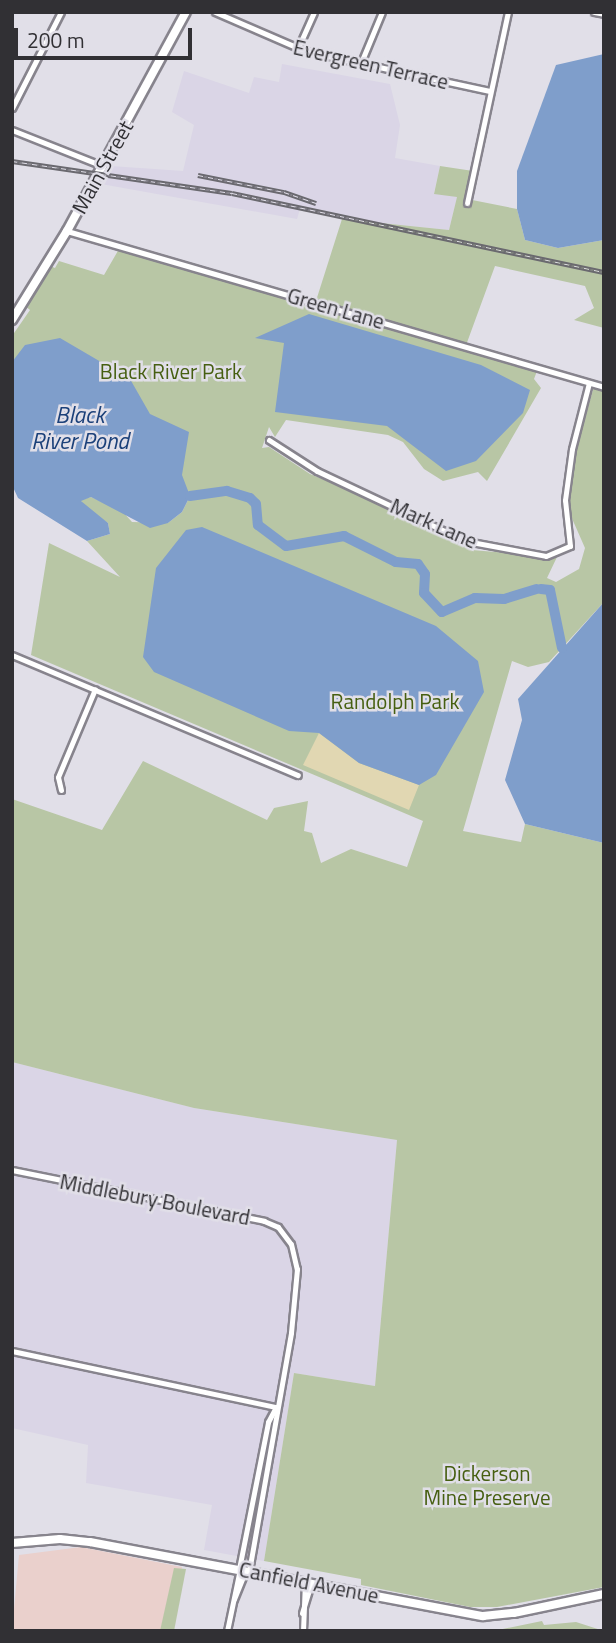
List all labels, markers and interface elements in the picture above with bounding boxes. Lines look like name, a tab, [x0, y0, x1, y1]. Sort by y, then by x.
scale bar	[18, 14, 196, 58]
text: 200 m	[27, 24, 84, 56]
street label: Evergreen Terrace	[291, 34, 451, 94]
street label: Main Street	[66, 116, 138, 218]
street label: Green Lane	[285, 282, 387, 334]
park label: Black River Park	[100, 358, 242, 384]
water label: Black River Pond	[31, 401, 129, 455]
street label: Mark Lane	[387, 493, 481, 553]
park label: Randolph Park	[331, 688, 459, 714]
street label: Middlebury Boulevard	[58, 1168, 252, 1230]
park label: Dickerson Mine Preserve	[423, 1460, 551, 1510]
street label: Canfield Avenue	[237, 1556, 381, 1608]

